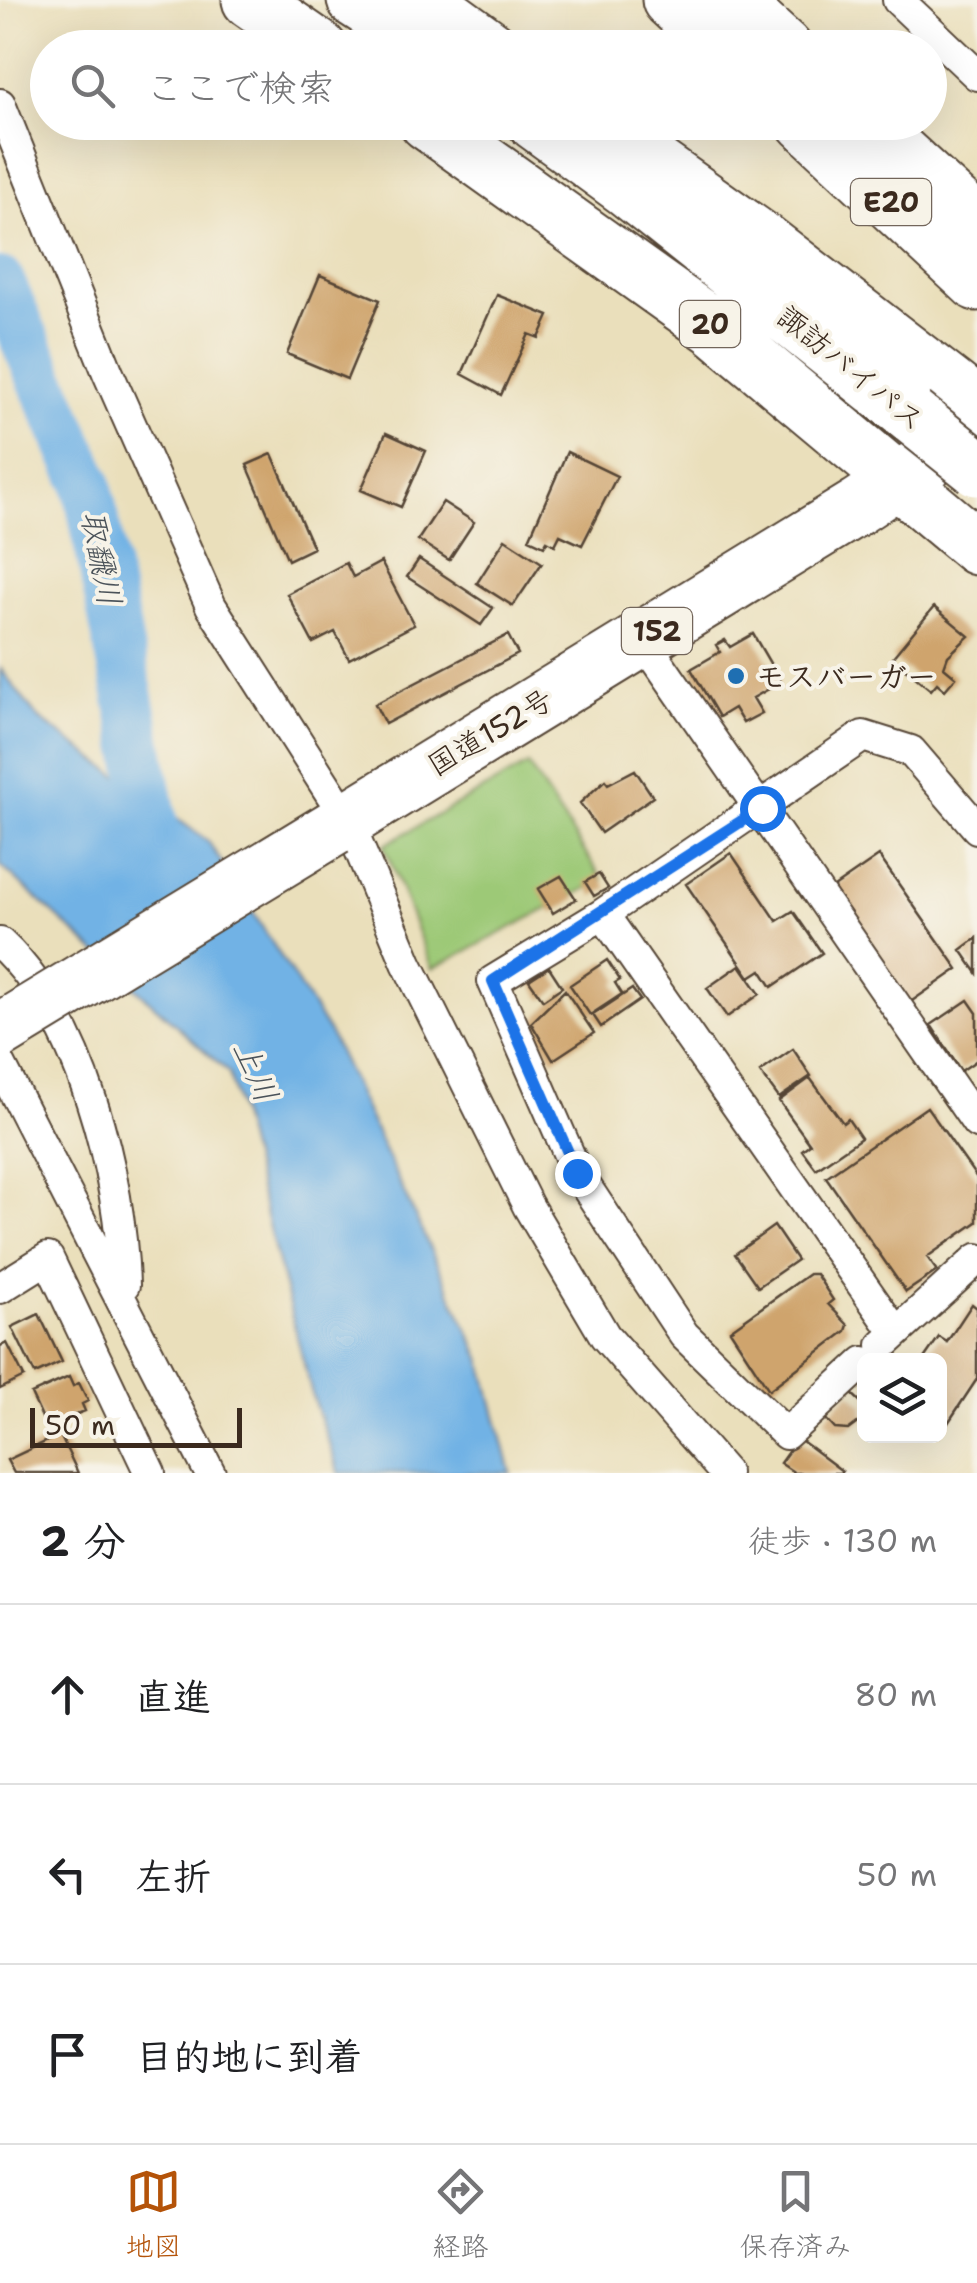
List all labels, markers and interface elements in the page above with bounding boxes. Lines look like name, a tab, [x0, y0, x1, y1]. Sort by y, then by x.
search box	[30, 30, 947, 140]
icon: search	[65, 58, 120, 113]
text: ここで検索	[145, 62, 335, 113]
road number: E20	[851, 179, 931, 225]
street label: 諏訪バイパス	[768, 296, 934, 440]
road number: 20	[680, 301, 740, 347]
water label: 取飜川	[72, 507, 132, 609]
road number: 152	[622, 608, 692, 654]
place label: モスバーガー	[756, 656, 937, 697]
marker: モスバーガー	[725, 665, 747, 687]
street label: 国道152号	[420, 678, 560, 786]
route start	[740, 786, 786, 832]
water label: 上川	[223, 1033, 289, 1109]
route end	[555, 1151, 601, 1197]
map controls	[857, 1353, 947, 1443]
button: layers	[857, 1353, 947, 1443]
scale bar	[30, 1403, 242, 1448]
text: 50 m	[45, 1406, 115, 1444]
text: 2 分	[40, 1513, 126, 1569]
text: 徒歩 · 130 m	[748, 1519, 937, 1562]
icon: ahead	[40, 1667, 95, 1722]
text: 直進	[135, 1671, 211, 1722]
text: 80 m	[854, 1673, 937, 1716]
icon: left	[40, 1847, 95, 1902]
text: 左折	[135, 1851, 211, 1902]
text: 50 m	[857, 1853, 937, 1896]
icon: arrive	[40, 2027, 95, 2082]
text: 目的地に到着	[135, 2031, 363, 2082]
tab: 地図	[125, 2164, 182, 2265]
tab: 経路	[432, 2164, 489, 2265]
tab: 保存済み	[739, 2164, 852, 2265]

